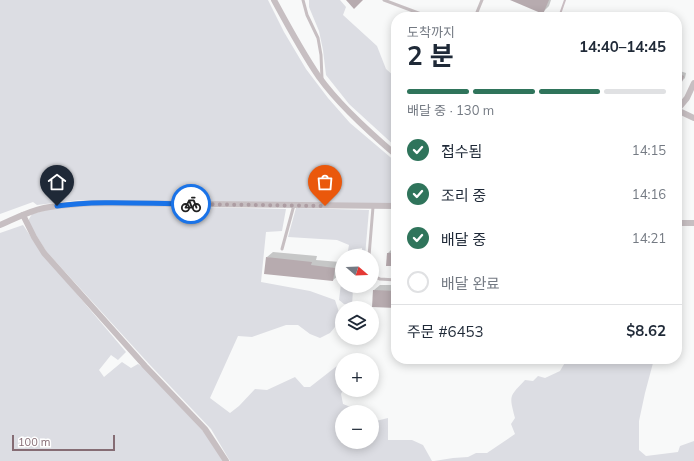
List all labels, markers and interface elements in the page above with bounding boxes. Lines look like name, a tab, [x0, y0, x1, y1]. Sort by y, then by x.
text: 도착까지	[407, 24, 455, 40]
text: 14:40–14:45	[579, 37, 666, 56]
text: 2 분	[407, 39, 454, 72]
text: 배달 중 · 130 m	[407, 102, 494, 118]
icon: check	[407, 139, 429, 161]
text: 접수됨	[441, 142, 482, 161]
text: 14:15	[632, 142, 666, 158]
pin	[40, 165, 74, 206]
pin	[308, 165, 342, 206]
icon: home	[46, 171, 68, 193]
icon: bag	[314, 171, 336, 193]
icon: check	[407, 183, 429, 205]
courier	[171, 184, 211, 224]
text: 조리 중	[441, 186, 486, 205]
text: 14:16	[632, 186, 666, 202]
icon: bike	[180, 193, 202, 215]
icon: check	[407, 227, 429, 249]
text: 배달 중	[441, 230, 486, 249]
text: 14:21	[632, 230, 666, 246]
north arrow	[335, 249, 379, 293]
map controls	[335, 249, 379, 449]
text: 배달 완료	[441, 274, 500, 293]
button: layers	[335, 301, 379, 345]
text: $8.62	[626, 321, 666, 340]
text: 주문 #6453	[407, 322, 484, 341]
button: +	[335, 353, 379, 397]
button: −	[335, 405, 379, 449]
scale bar	[12, 433, 115, 452]
text: 100 m	[18, 435, 50, 449]

